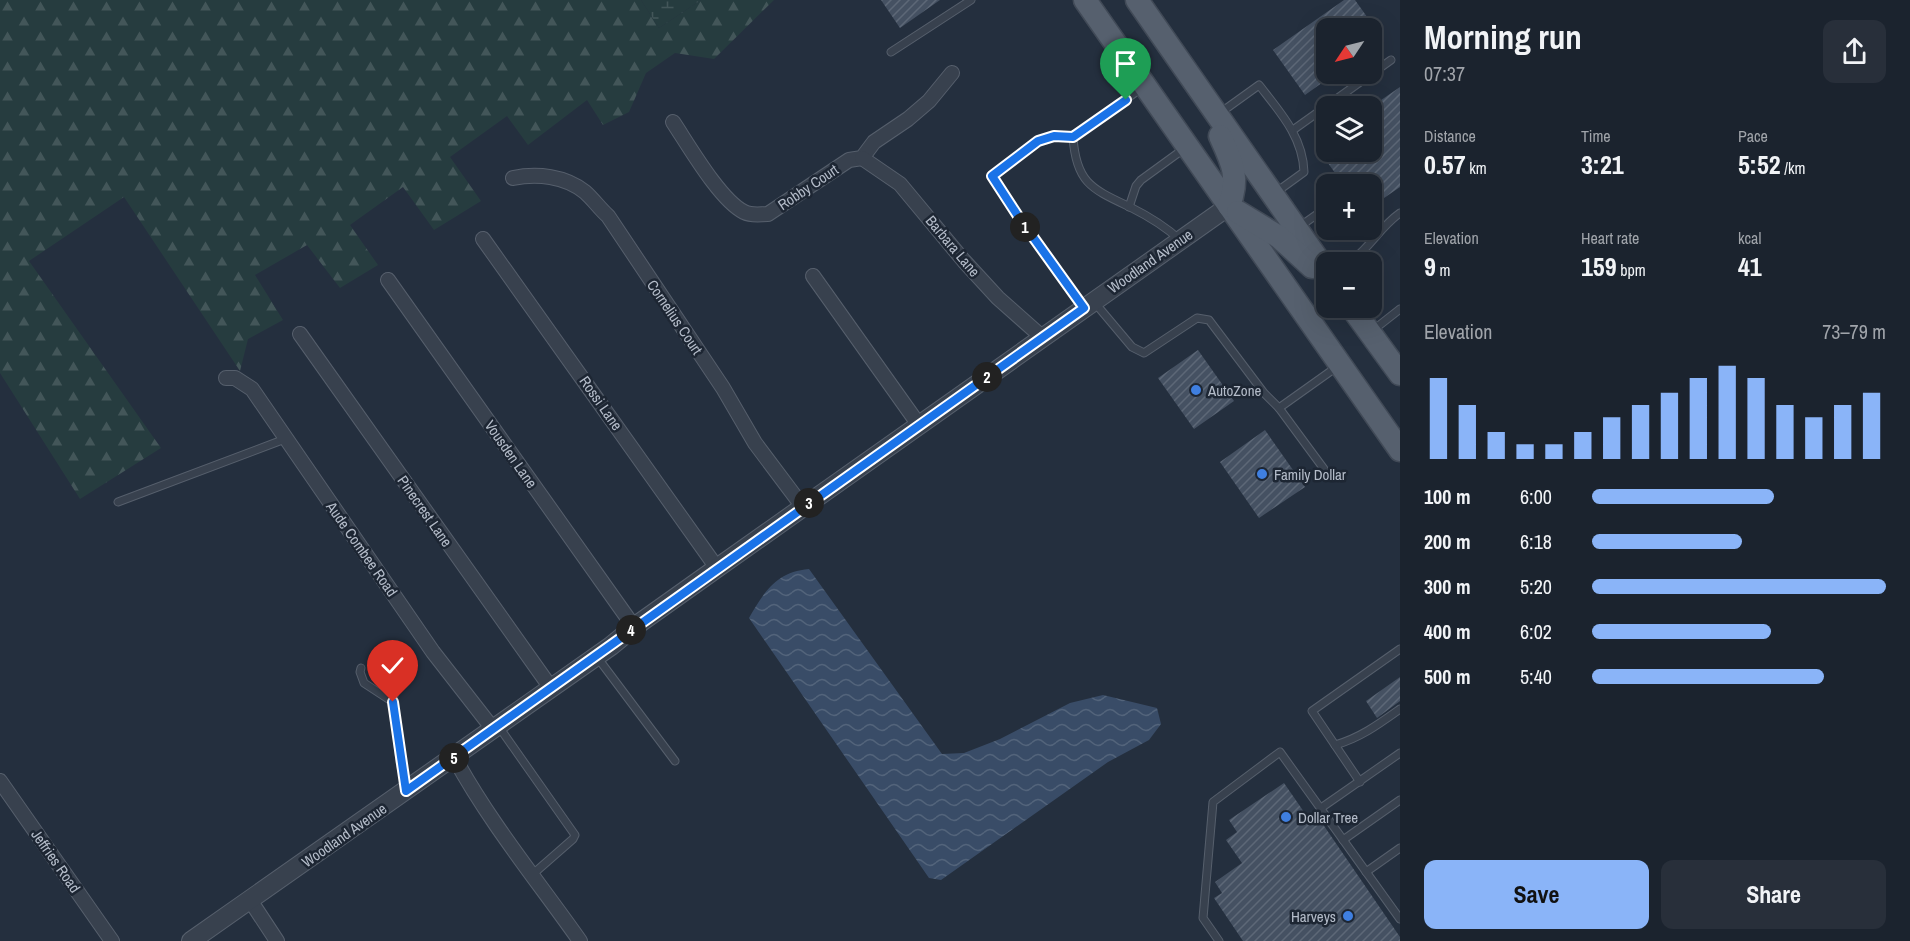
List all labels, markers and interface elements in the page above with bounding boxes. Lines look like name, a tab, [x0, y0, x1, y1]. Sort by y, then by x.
text: Morning run	[1424, 15, 1582, 59]
north arrow	[1316, 18, 1382, 84]
map controls	[1316, 18, 1382, 318]
button: share	[1823, 20, 1886, 83]
pin	[1100, 38, 1151, 100]
icon: arrive	[1109, 47, 1142, 80]
text: 07:37	[1424, 60, 1465, 87]
button: layers	[1316, 96, 1382, 162]
text: Distance	[1424, 125, 1476, 147]
text: Time	[1581, 125, 1611, 147]
text: Pace	[1738, 125, 1768, 147]
text: 0.57	[1424, 147, 1466, 182]
text: 3:21	[1581, 147, 1624, 182]
text: 5:52	[1738, 147, 1781, 182]
text: km	[1466, 157, 1487, 179]
text: /km	[1781, 157, 1805, 179]
street label: Robby Court	[774, 159, 843, 215]
button: +	[1316, 174, 1382, 240]
street label: Barbara Lane	[921, 211, 985, 281]
pin: 1	[1010, 212, 1040, 242]
text: 1	[1021, 216, 1029, 238]
street label: Woodland Avenue	[1103, 224, 1197, 298]
text: Elevation	[1424, 227, 1479, 249]
text: Heart rate	[1581, 227, 1639, 249]
text: kcal	[1738, 227, 1761, 249]
text: 9	[1424, 249, 1436, 284]
text: 159	[1581, 249, 1617, 284]
text: 41	[1738, 249, 1762, 284]
button: −	[1316, 252, 1382, 318]
text: m	[1436, 259, 1450, 281]
text: bpm	[1617, 259, 1646, 281]
street label: Cornelius Court	[642, 275, 708, 359]
text: Elevation	[1424, 318, 1492, 345]
text: 73–79 m	[1822, 318, 1886, 345]
pin: 2	[972, 362, 1002, 392]
text: 2	[983, 366, 991, 388]
street label: Rossi Lane	[575, 371, 628, 435]
place label: AutoZone	[1207, 380, 1262, 401]
marker: AutoZone	[1189, 383, 1203, 397]
street label: Vousden Lane	[480, 416, 542, 492]
place label: Family Dollar	[1274, 464, 1346, 485]
marker: Family Dollar	[1255, 467, 1269, 481]
street label: Pinecrest Lane	[393, 471, 457, 551]
text: 100 m	[1424, 483, 1471, 510]
text: 6:00	[1520, 483, 1552, 510]
pin: 3	[794, 488, 824, 518]
text: 3	[805, 492, 813, 514]
street label: Aude Combee Road	[321, 497, 403, 601]
text: 200 m	[1424, 528, 1471, 555]
text: 6:18	[1520, 528, 1552, 555]
text: 300 m	[1424, 573, 1471, 600]
text: 5:20	[1520, 573, 1552, 600]
pin: 4	[616, 615, 646, 645]
text: 400 m	[1424, 618, 1471, 645]
text: 6:02	[1520, 618, 1552, 645]
text: 4	[627, 619, 635, 641]
pin	[367, 640, 418, 702]
icon: check	[376, 649, 409, 682]
text: 500 m	[1424, 663, 1471, 690]
text: 5:40	[1520, 663, 1552, 690]
pin: 5	[439, 743, 469, 773]
text: 5	[450, 747, 458, 769]
street label: Woodland Avenue	[297, 798, 391, 872]
place label: Dollar Tree	[1298, 807, 1358, 828]
marker: Dollar Tree	[1279, 810, 1293, 824]
street label: Jeffries Road	[26, 825, 86, 897]
button: Save	[1424, 860, 1649, 929]
button: Share	[1661, 860, 1886, 929]
place label: Harveys	[1291, 906, 1336, 927]
marker: Harveys	[1341, 909, 1355, 923]

